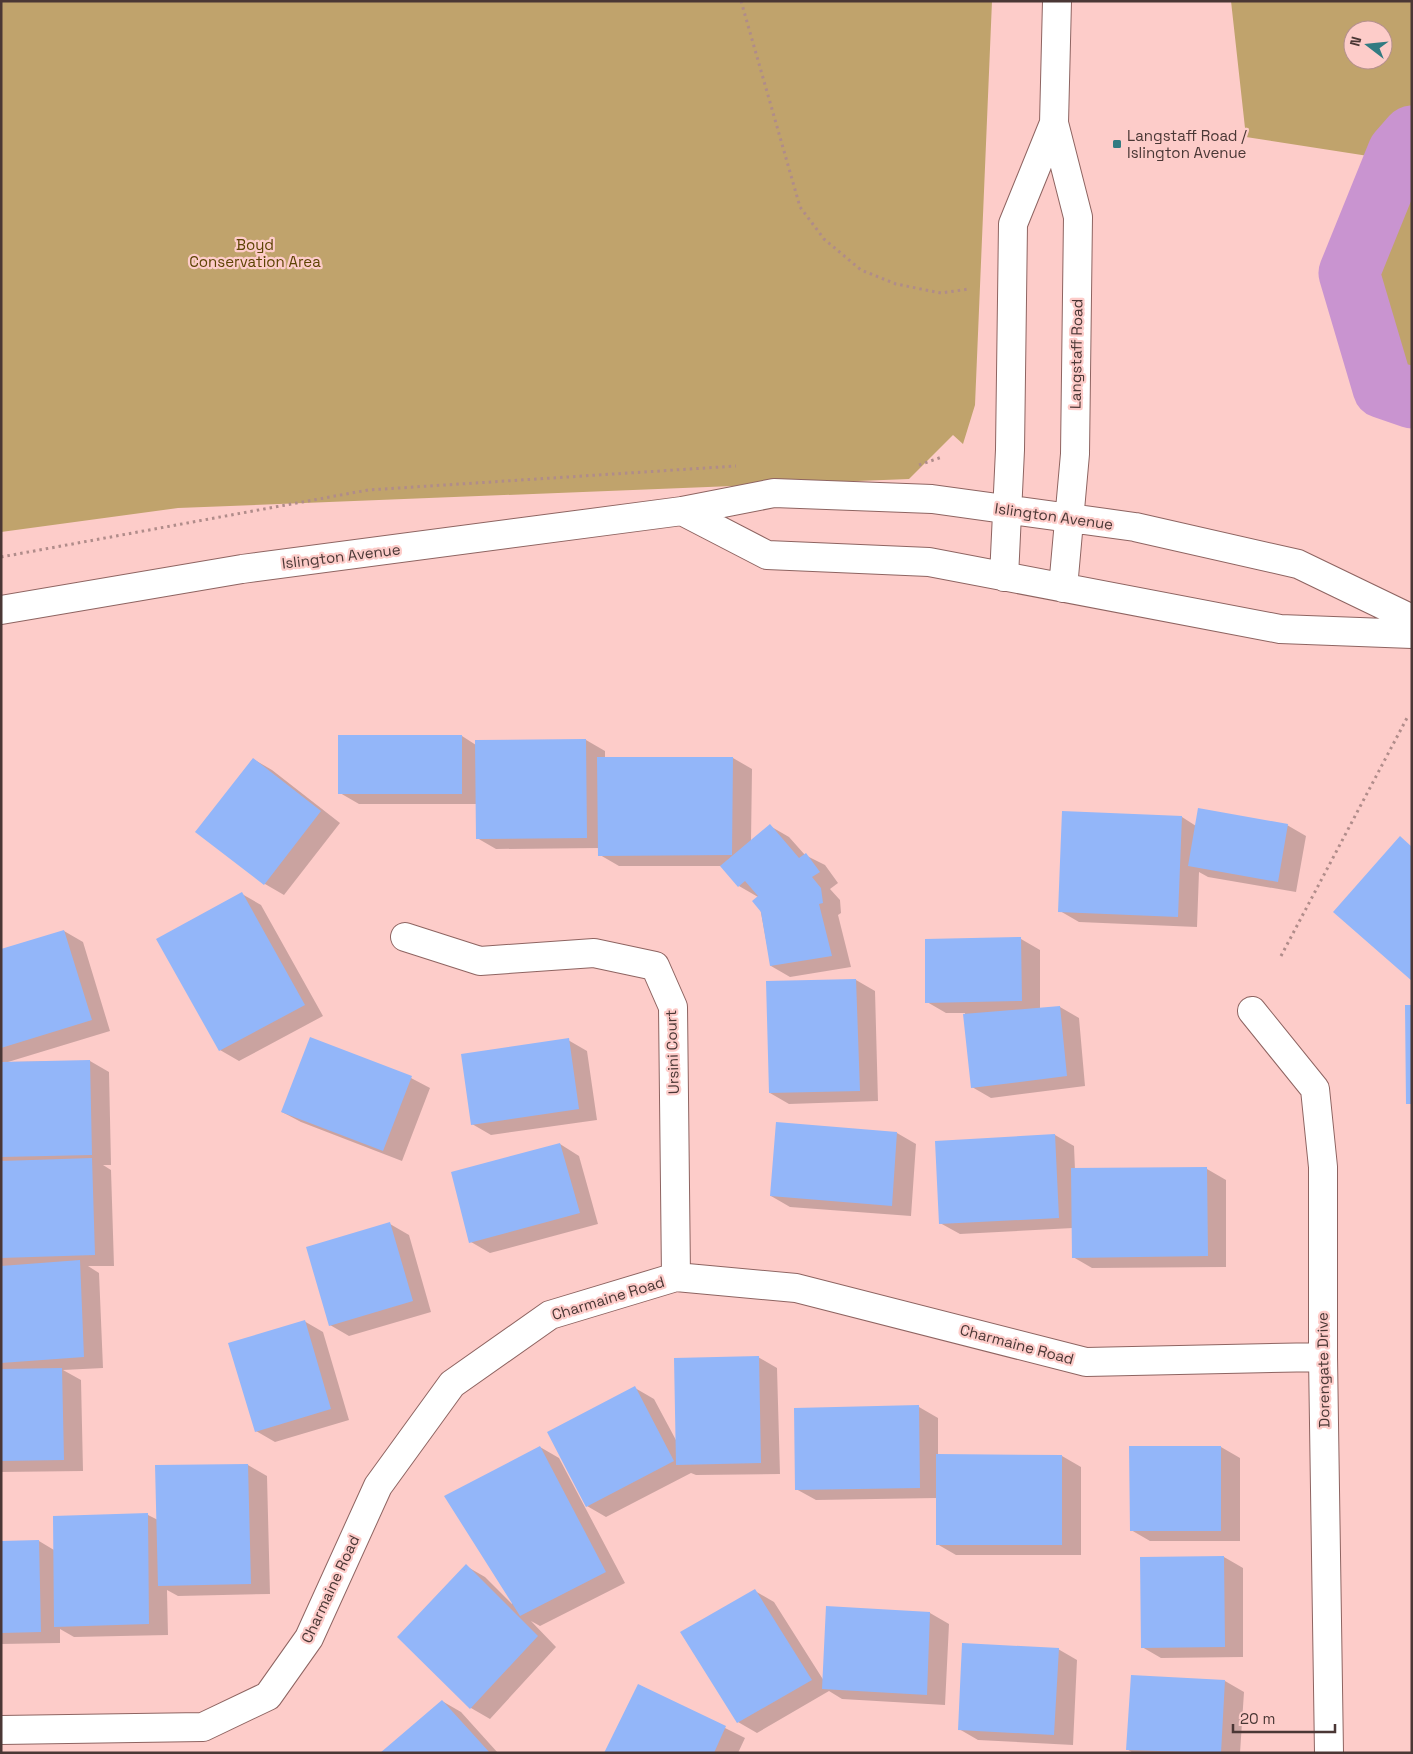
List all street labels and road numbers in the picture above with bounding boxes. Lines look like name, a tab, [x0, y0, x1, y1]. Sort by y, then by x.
street label: Langstaff Road	[1066, 299, 1086, 409]
street label: Islington Avenue	[994, 498, 1115, 534]
street label: Islington Avenue	[281, 539, 402, 573]
street label: Ursini Court	[661, 1009, 683, 1095]
street label: Charmaine Road	[549, 1272, 667, 1324]
street label: Dorengate Drive	[1312, 1312, 1334, 1428]
street label: Charmaine Road	[958, 1320, 1076, 1368]
street label: Charmaine Road	[297, 1532, 363, 1646]

